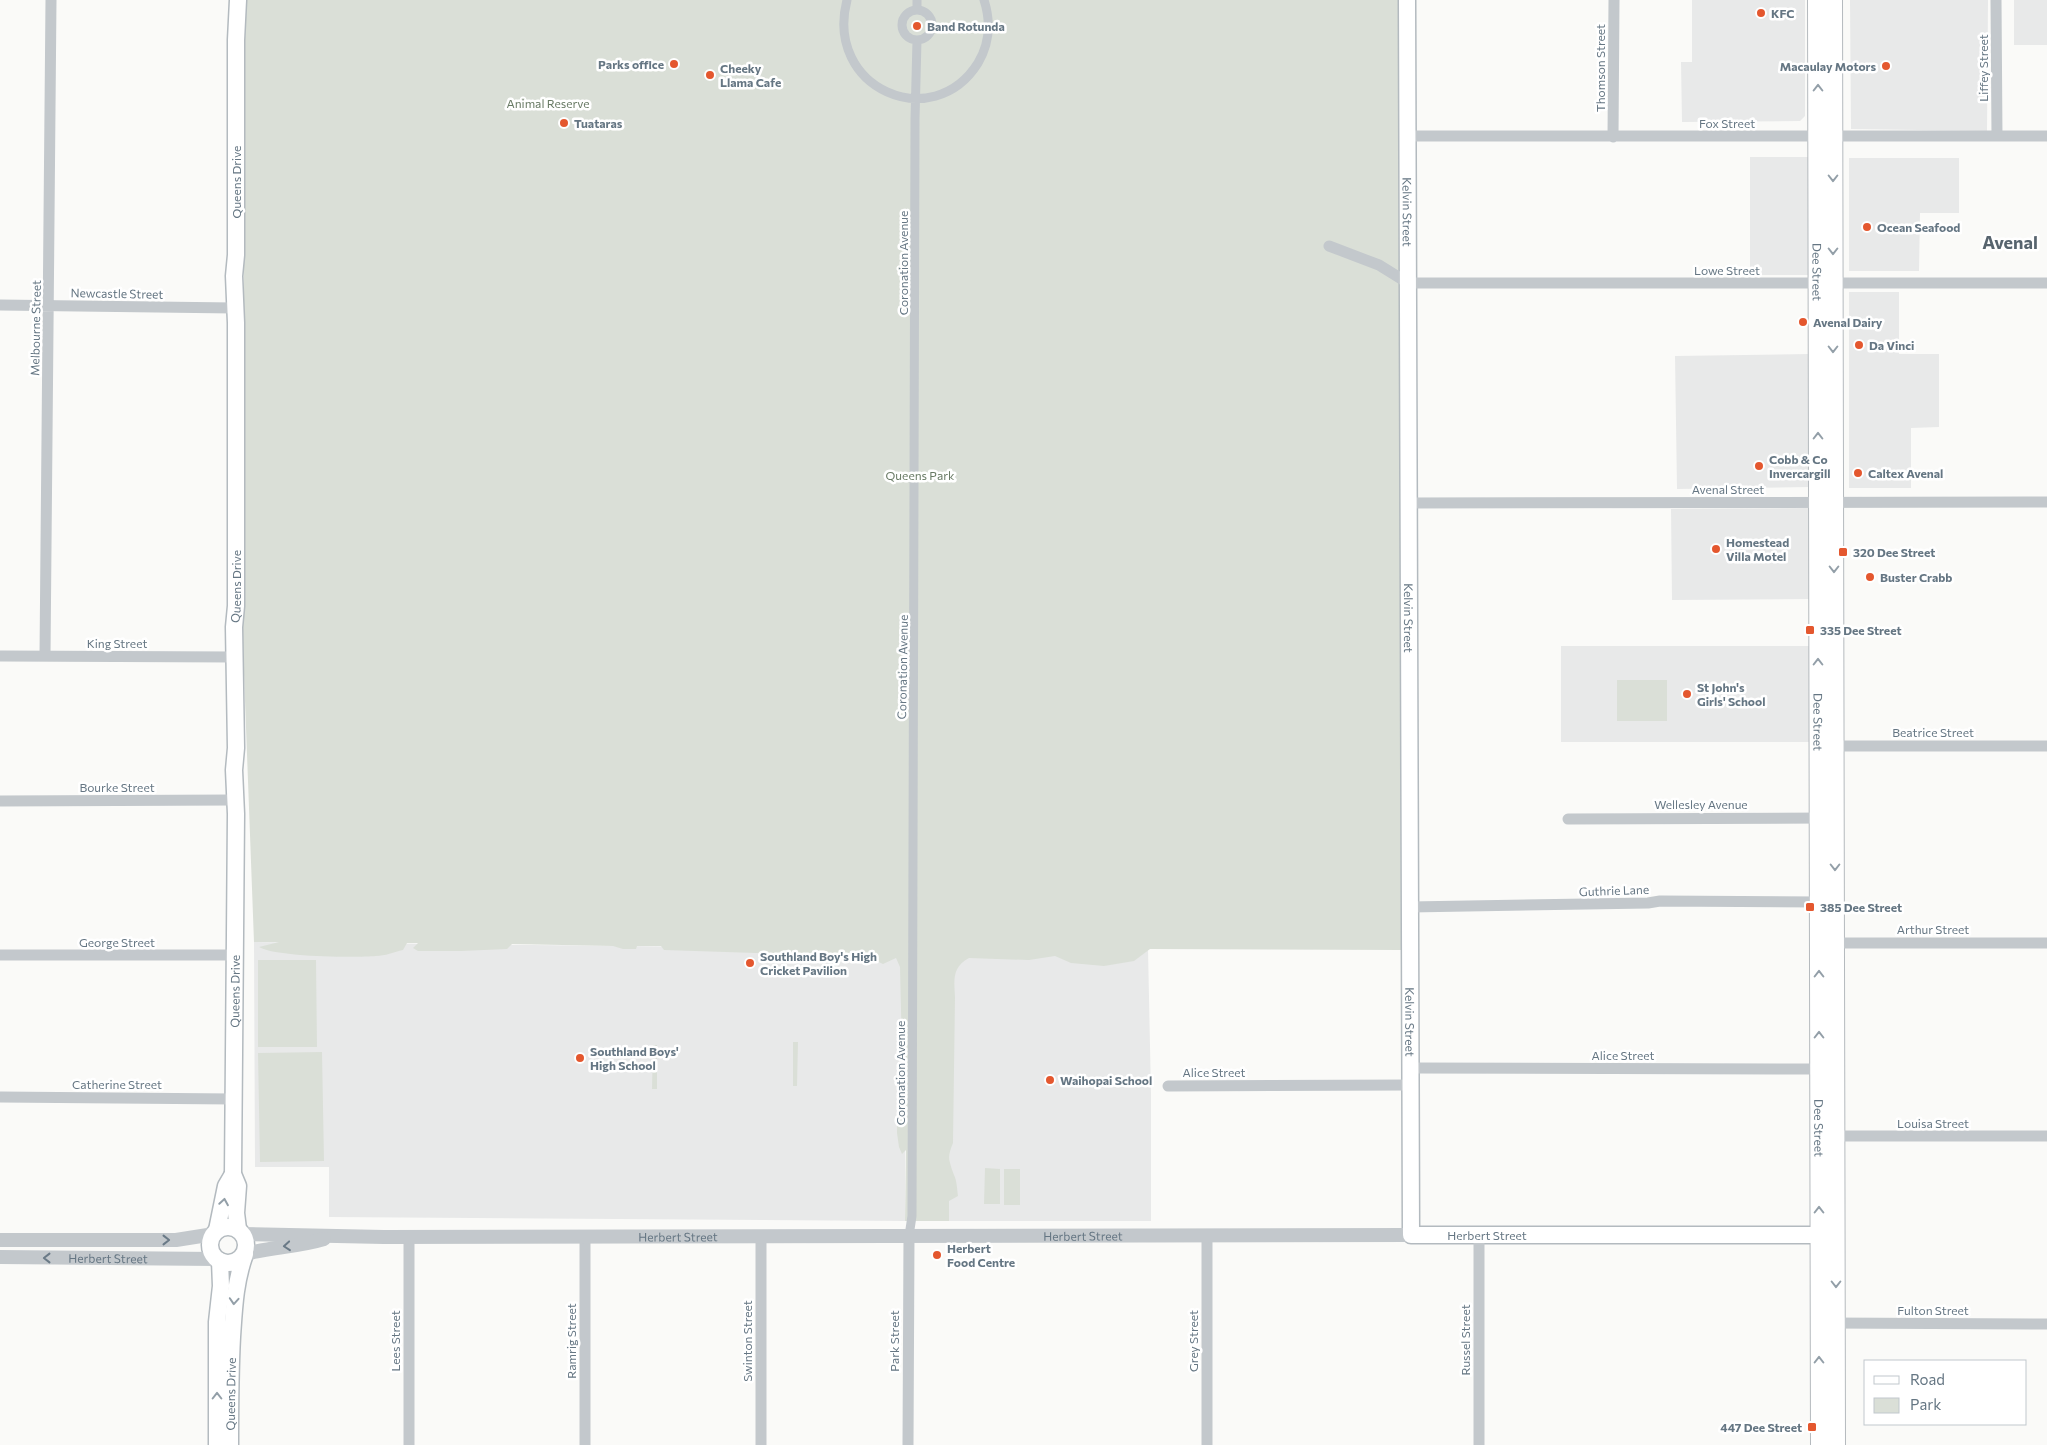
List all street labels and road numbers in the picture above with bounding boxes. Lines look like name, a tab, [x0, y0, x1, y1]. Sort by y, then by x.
street label: Thomson Street	[1593, 24, 1607, 112]
street label: Liffey Street	[1976, 34, 1990, 102]
street label: Fox Street	[1699, 116, 1755, 130]
street label: Queens Drive	[229, 146, 243, 218]
street label: Kelvin Street	[1401, 177, 1415, 247]
street label: Coronation Avenue	[896, 211, 910, 315]
street label: Dee Street	[1811, 243, 1825, 301]
street label: Lowe Street	[1694, 263, 1760, 277]
street label: Melbourne Street	[27, 280, 43, 376]
street label: Newcastle Street	[70, 285, 164, 301]
street label: Avenal Street	[1692, 482, 1764, 496]
street label: Queens Drive	[227, 550, 243, 623]
street label: Kelvin Street	[1402, 583, 1416, 653]
street label: Coronation Avenue	[894, 615, 910, 719]
street label: King Street	[87, 636, 147, 650]
street label: Dee Street	[1811, 693, 1826, 751]
street label: Beatrice Street	[1892, 725, 1974, 739]
street label: Bourke Street	[79, 780, 155, 794]
street label: Wellesley Avenue	[1654, 797, 1748, 811]
street label: Guthrie Lane	[1579, 882, 1649, 898]
street label: Arthur Street	[1897, 922, 1969, 936]
street label: George Street	[79, 935, 155, 949]
street label: Queens Drive	[227, 955, 242, 1028]
street label: Kelvin Street	[1403, 987, 1417, 1057]
street label: Coronation Avenue	[893, 1021, 907, 1125]
street label: Alice Street	[1592, 1048, 1655, 1062]
street label: Alice Street	[1183, 1065, 1246, 1079]
street label: Catherine Street	[72, 1077, 162, 1091]
street label: Dee Street	[1812, 1099, 1826, 1157]
street label: Louisa Street	[1897, 1116, 1969, 1130]
street label: Herbert Street	[1447, 1228, 1527, 1242]
street label: Herbert Street	[638, 1229, 718, 1244]
street label: Herbert Street	[1043, 1229, 1123, 1243]
street label: Herbert Street	[68, 1251, 148, 1265]
street label: Swinton Street	[740, 1300, 754, 1382]
street label: Ramrig Street	[564, 1303, 578, 1379]
street label: Fulton Street	[1897, 1303, 1969, 1317]
street label: Russel Street	[1458, 1304, 1472, 1376]
street label: Lees Street	[388, 1310, 402, 1372]
street label: Park Street	[887, 1310, 901, 1372]
street label: Grey Street	[1186, 1310, 1200, 1372]
street label: Queens Drive	[223, 1357, 238, 1430]

